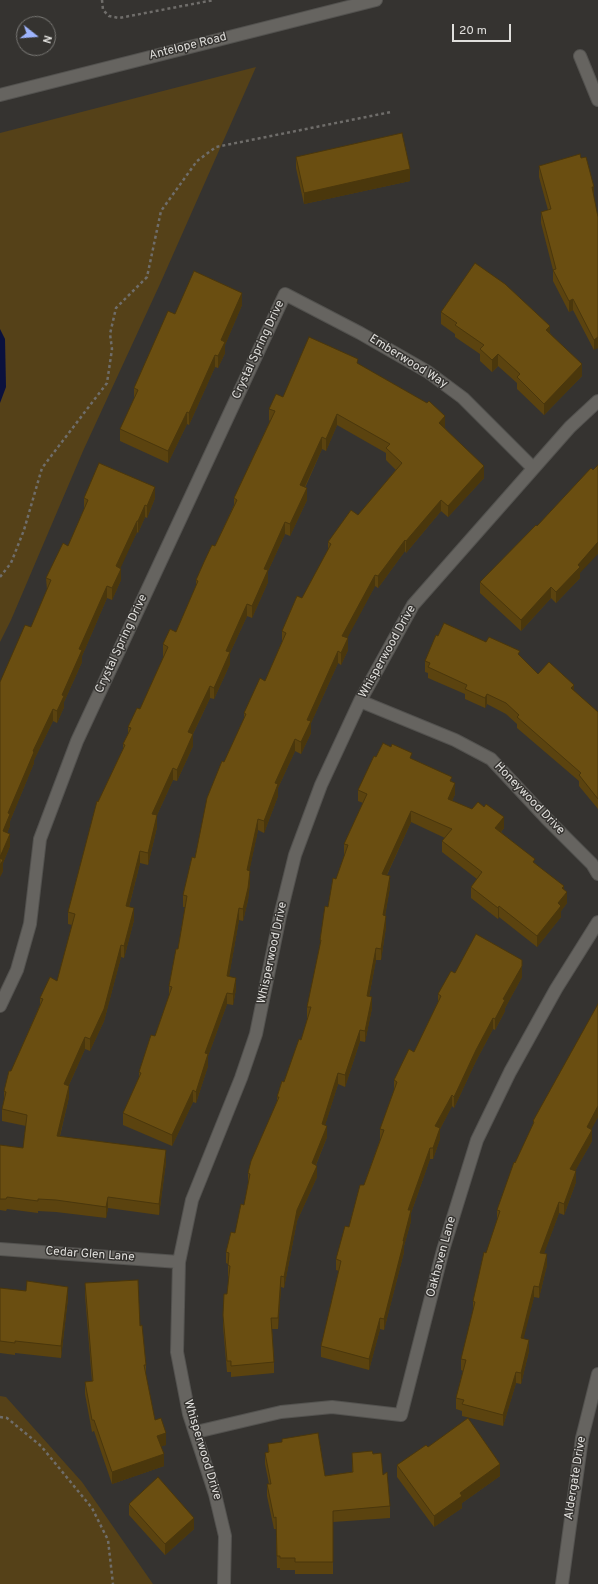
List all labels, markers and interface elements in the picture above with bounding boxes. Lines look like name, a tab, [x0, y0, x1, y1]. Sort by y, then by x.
north arrow	[16, 16, 56, 56]
scale bar	[454, 16, 513, 42]
text: 20 m	[459, 23, 487, 39]
street label: Antelope Road	[148, 30, 228, 64]
text: N	[39, 33, 54, 45]
street label: Crystal Spring Drive	[230, 298, 288, 402]
street label: Emberwood Way	[366, 332, 450, 392]
street label: Crystal Spring Drive	[93, 592, 151, 696]
street label: Whisperwood Drive	[356, 603, 420, 701]
street label: Honeywood Drive	[491, 760, 567, 838]
street label: Whisperwood Drive	[255, 901, 291, 1005]
street label: Oakhaven Lane	[424, 1215, 460, 1299]
street label: Cedar Glen Lane	[45, 1245, 135, 1265]
street label: Whisperwood Drive	[180, 1398, 224, 1502]
street label: Aldergate Drive	[562, 1435, 590, 1521]

